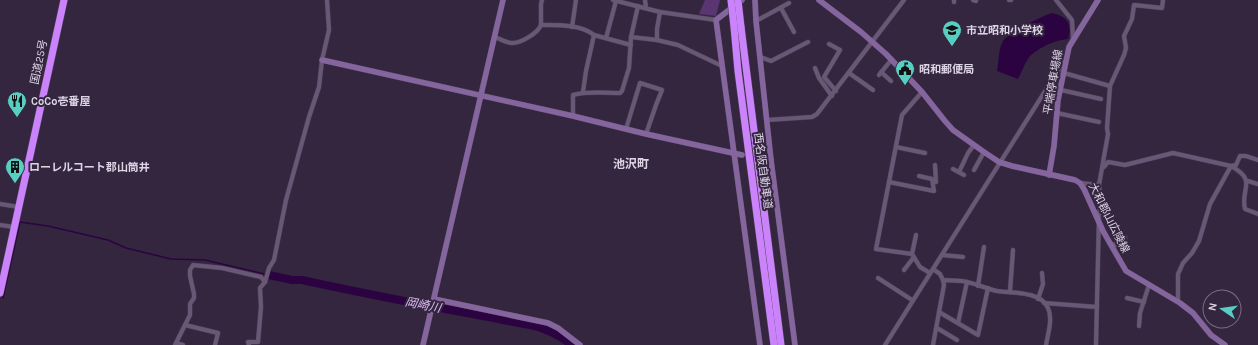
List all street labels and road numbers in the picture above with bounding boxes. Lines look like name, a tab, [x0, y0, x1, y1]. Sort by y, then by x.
street label: 国道25号	[28, 38, 50, 86]
street label: 平端停車場線	[1041, 48, 1065, 116]
street label: 西名阪自動車道	[751, 132, 775, 210]
street label: 大和郡山広陵線	[1086, 181, 1132, 255]

